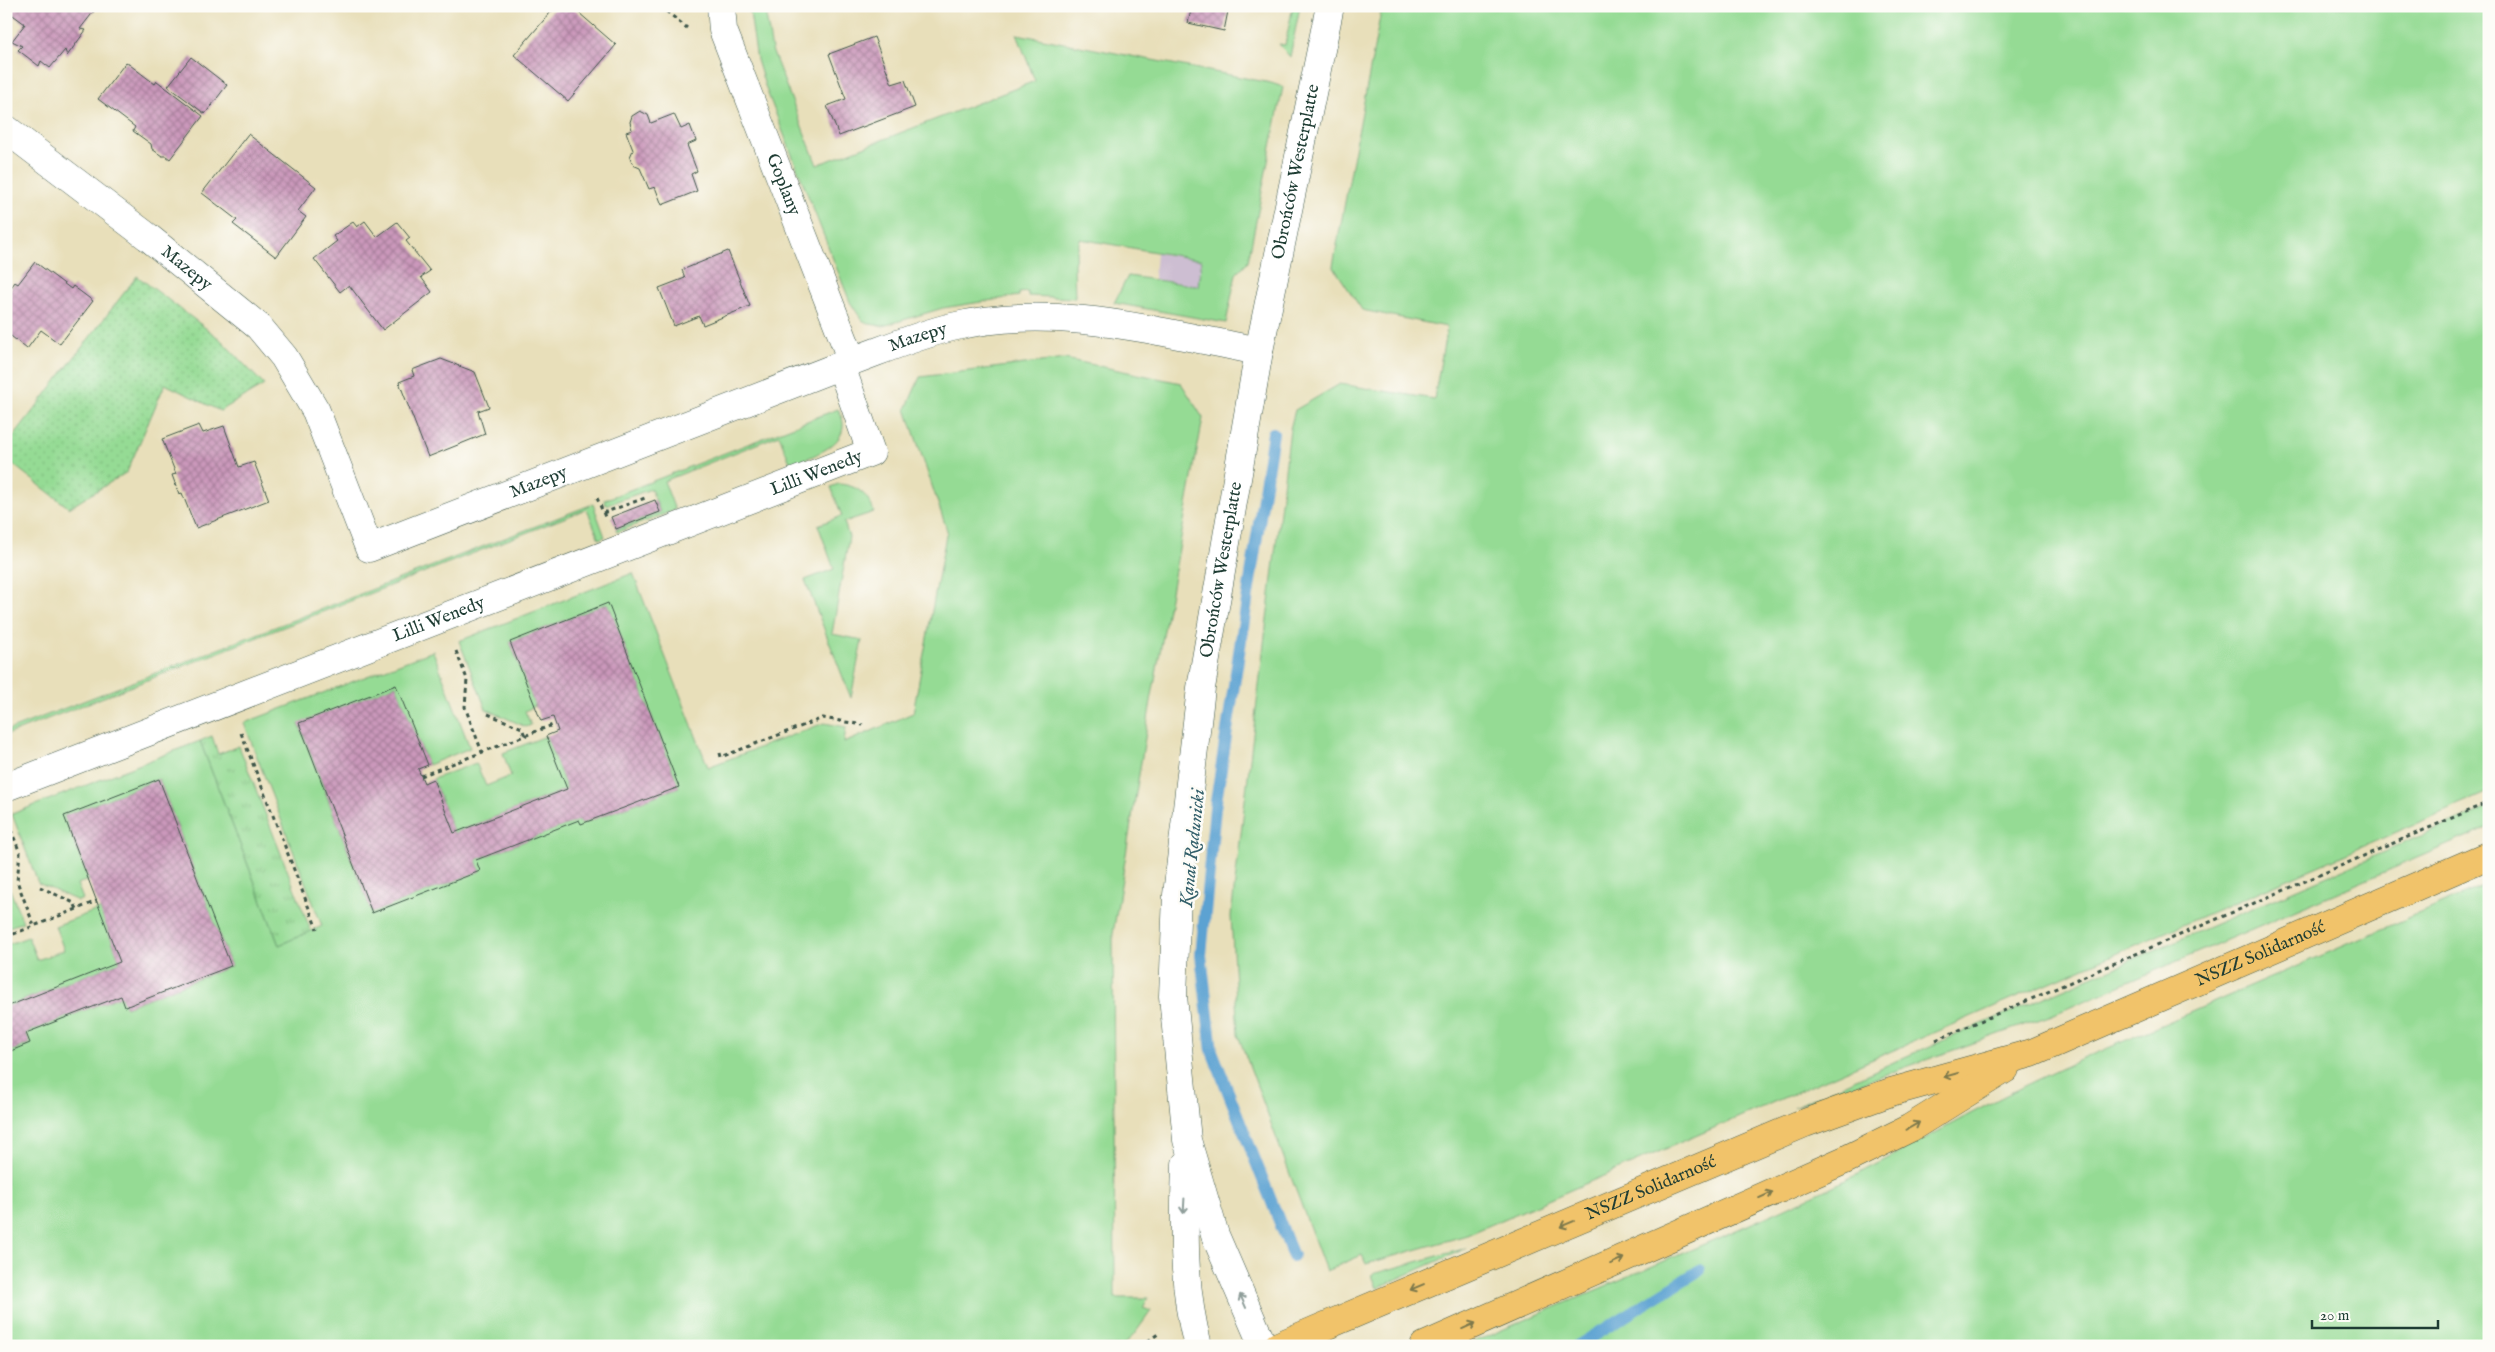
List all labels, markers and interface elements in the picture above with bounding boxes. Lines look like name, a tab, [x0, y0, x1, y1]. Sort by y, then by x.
street label: Obrońców Westerplatte	[1267, 82, 1325, 261]
street label: Goplany	[761, 150, 806, 219]
street label: Mazepy	[156, 240, 217, 296]
street label: Mazepy	[886, 317, 950, 358]
street label: Lilli Wenedy	[767, 445, 866, 501]
street label: Mazepy	[507, 461, 571, 504]
street label: Obrońców Westerplatte	[1195, 480, 1248, 660]
street label: Lilli Wenedy	[389, 591, 488, 648]
water label: Kanał Radunicki	[1175, 786, 1211, 909]
street label: NSZZ Solidarność	[2192, 916, 2329, 992]
one-way arrow	[1944, 1071, 1960, 1080]
one-way arrow	[1906, 1121, 1920, 1131]
street label: NSZZ Solidarność	[1582, 1150, 1720, 1226]
one-way arrow	[1758, 1190, 1773, 1200]
one-way arrow	[1180, 1198, 1189, 1214]
one-way arrow	[1560, 1219, 1575, 1229]
one-way arrow	[1609, 1255, 1624, 1265]
one-way arrow	[1410, 1282, 1425, 1292]
one-way arrow	[1238, 1294, 1248, 1309]
scale bar	[2312, 1297, 2439, 1329]
text: 20 m	[2320, 1306, 2350, 1325]
one-way arrow	[1461, 1321, 1476, 1331]

